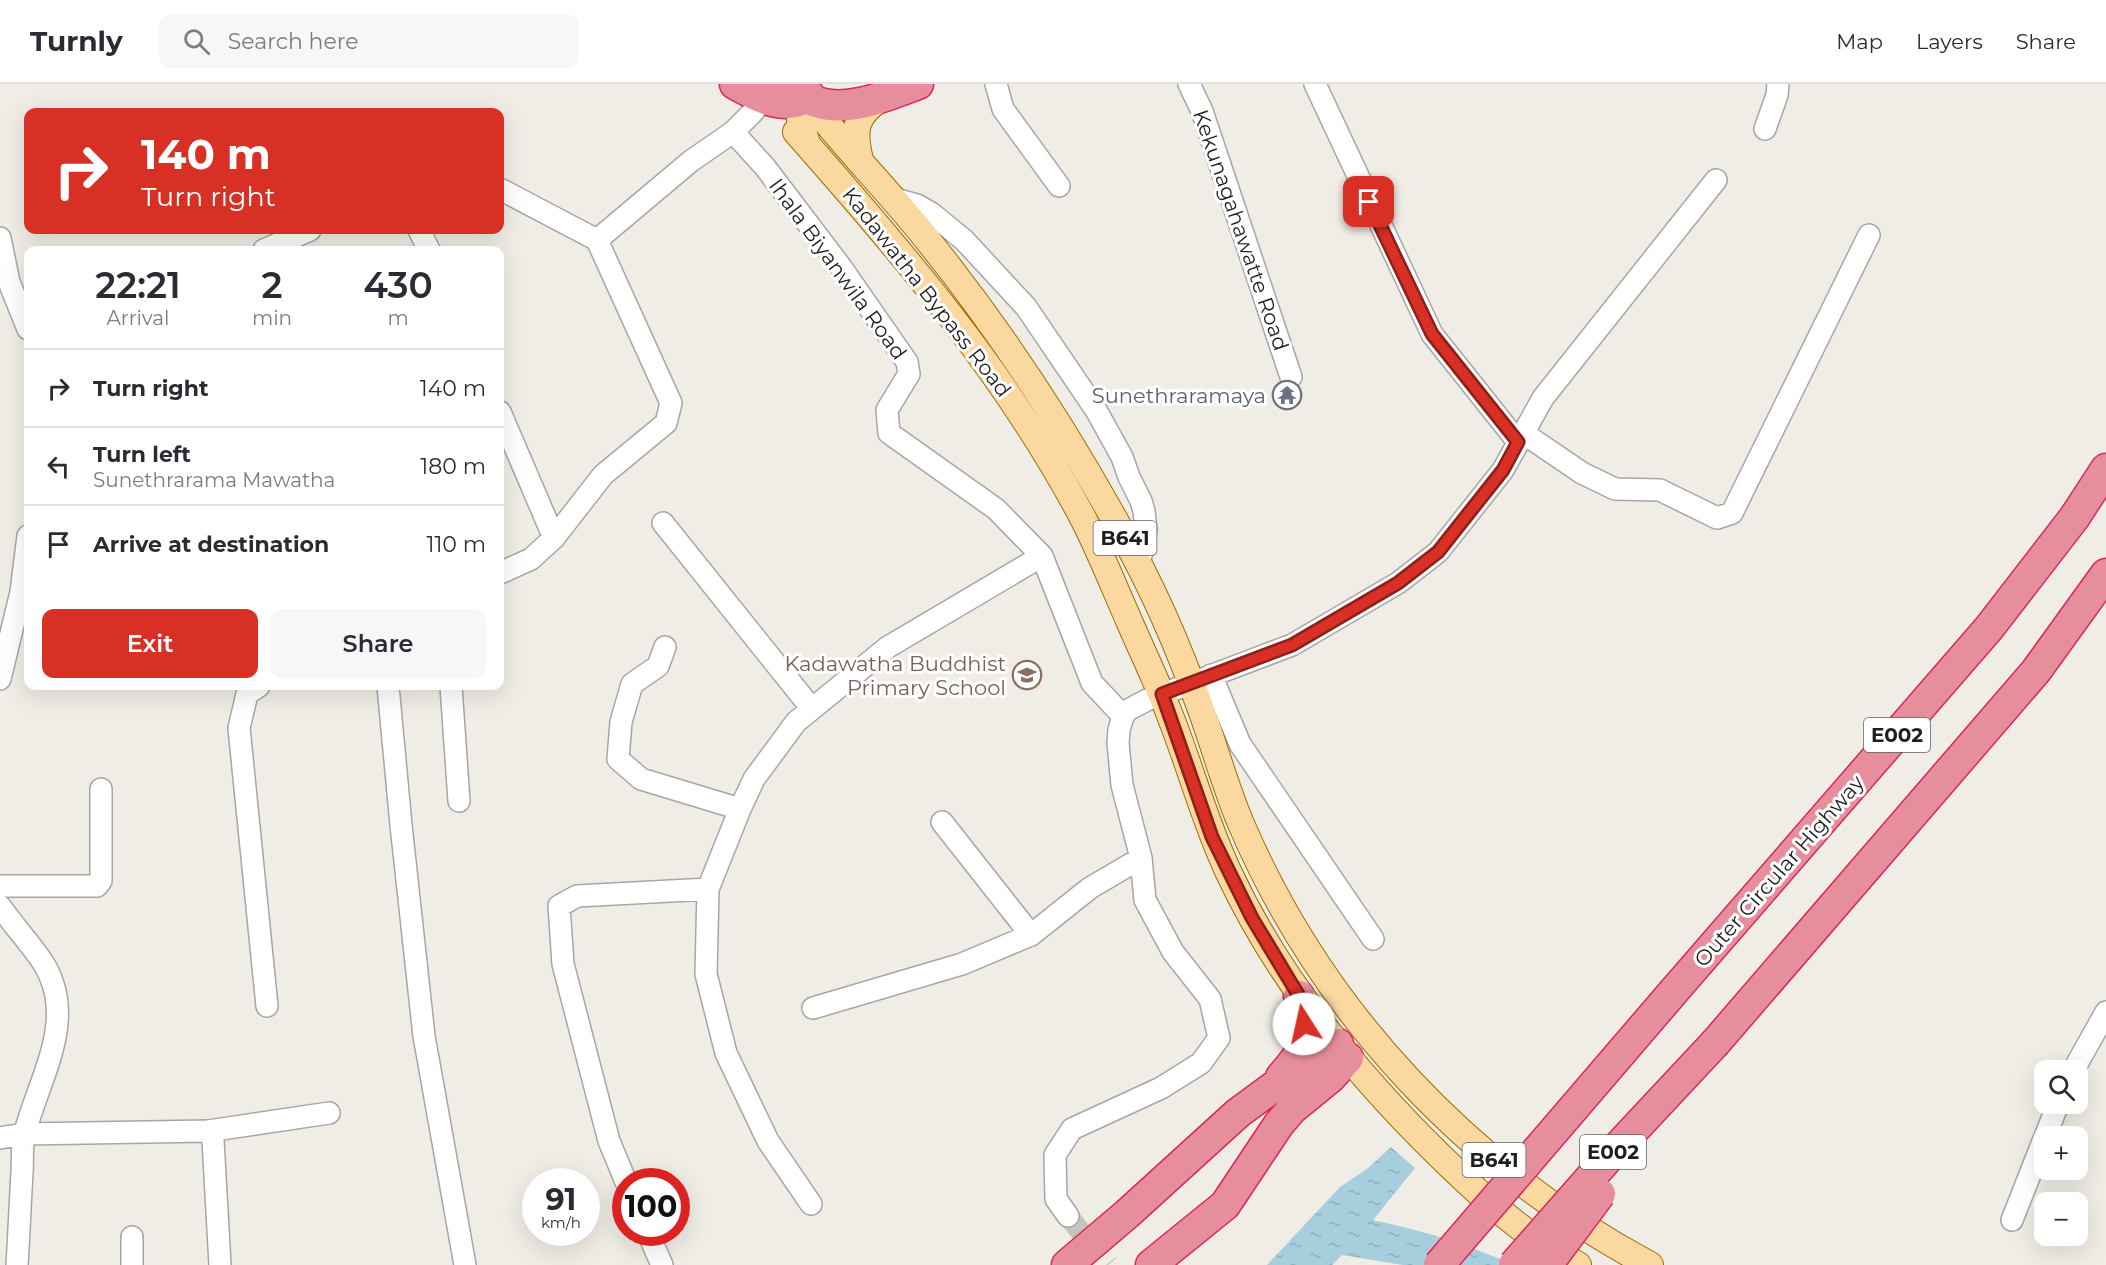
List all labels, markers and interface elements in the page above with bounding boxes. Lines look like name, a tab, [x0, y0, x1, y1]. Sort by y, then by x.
search box	[159, 14, 579, 68]
text: Turnly	[30, 24, 123, 58]
icon: search	[180, 25, 213, 58]
text: Search here	[228, 28, 359, 55]
text: Map	[1836, 29, 1883, 54]
text: Layers	[1916, 29, 1983, 54]
text: Share	[2016, 29, 2076, 54]
street label: Kekunagahawatte Road	[1188, 106, 1294, 354]
text: 140 m	[141, 128, 271, 180]
icon: right	[42, 132, 120, 210]
street label: Ihala Biyanwila Road	[764, 174, 912, 364]
pin	[1343, 176, 1394, 227]
text: Turn right	[141, 180, 276, 213]
street label: Kadawatha Bypass Road	[837, 182, 1017, 402]
icon: arrive	[1352, 185, 1385, 218]
text: 22:21	[95, 263, 181, 307]
text: 2	[262, 263, 282, 307]
text: 430	[363, 263, 433, 307]
text: Arrival	[106, 306, 170, 330]
text: min	[252, 306, 292, 330]
text: m	[387, 306, 409, 330]
icon: right	[42, 372, 75, 405]
text: Turn right	[93, 375, 208, 402]
text: 140 m	[420, 375, 486, 402]
temple icon: Sunethraramaya	[1271, 379, 1303, 411]
place label: Sunethraramaya	[1092, 383, 1266, 408]
text: Turn left	[93, 441, 191, 468]
icon: left	[42, 450, 75, 483]
text: 180 m	[420, 453, 486, 480]
text: Sunethrarama Mawatha	[93, 468, 335, 492]
road number: B641	[1094, 521, 1156, 555]
icon: arrive	[42, 528, 75, 561]
text: Arrive at destination	[93, 531, 329, 558]
text: 110 m	[426, 531, 486, 558]
button: Exit	[42, 609, 258, 678]
button: Share	[270, 609, 486, 678]
place label: Kadawatha Buddhist Primary School	[784, 651, 1006, 700]
school or university icon: Kadawatha Buddhist Primary School	[1011, 659, 1043, 691]
road number: E002	[1864, 718, 1930, 752]
street label: Outer Circular Highway	[1689, 770, 1869, 972]
position arrow	[1272, 992, 1336, 1056]
map controls	[2034, 1060, 2088, 1246]
button: search	[2034, 1060, 2088, 1114]
button: +	[2034, 1126, 2088, 1180]
road number: E002	[1580, 1135, 1646, 1169]
road number: B641	[1462, 1143, 1526, 1177]
speed limit sign: 100	[612, 1168, 690, 1246]
text: 91	[546, 1181, 576, 1218]
button: −	[2034, 1192, 2088, 1246]
text: km/h	[541, 1213, 581, 1232]

